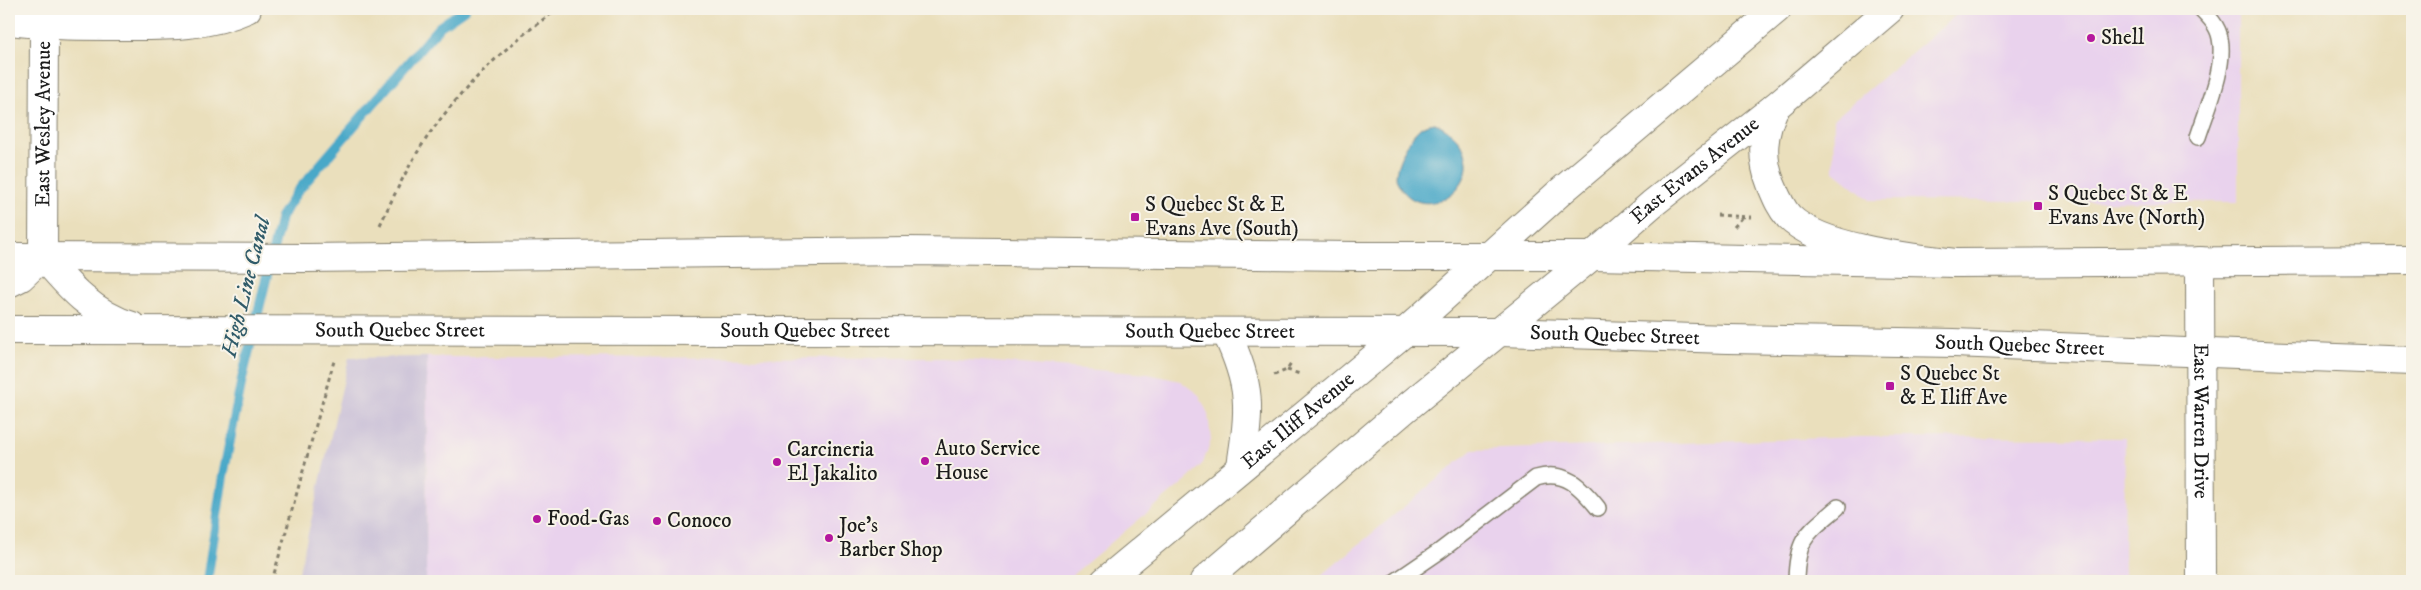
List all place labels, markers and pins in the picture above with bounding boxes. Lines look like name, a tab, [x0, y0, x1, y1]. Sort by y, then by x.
place label: Shell	[2101, 25, 2145, 51]
marker: Shell	[2085, 32, 2097, 44]
place label: S Quebec St & E Evans Ave (North)	[2048, 181, 2205, 231]
place label: S Quebec St & E Evans Ave (South)	[1145, 192, 1299, 242]
marker: S Quebec St & E Evans Ave (North)	[2032, 200, 2044, 212]
marker: S Quebec St & E Evans Ave (South)	[1129, 211, 1141, 223]
place label: S Quebec St & E Iliff Ave	[1900, 361, 2008, 411]
marker: S Quebec St & E Iliff Ave	[1884, 380, 1896, 392]
place label: Auto Service House	[935, 436, 1040, 486]
place label: Carcineria El Jakalito	[787, 437, 877, 487]
marker: Auto Service House	[919, 455, 931, 467]
marker: Carcineria El Jakalito	[771, 456, 783, 468]
place label: Food-Gas	[547, 506, 629, 532]
place label: Conoco	[667, 508, 732, 534]
marker: Food-Gas	[531, 513, 543, 525]
place label: Joe's Barber Shop	[837, 513, 943, 563]
marker: Conoco	[651, 515, 663, 527]
marker: Joe's Barber Shop	[823, 532, 835, 544]

